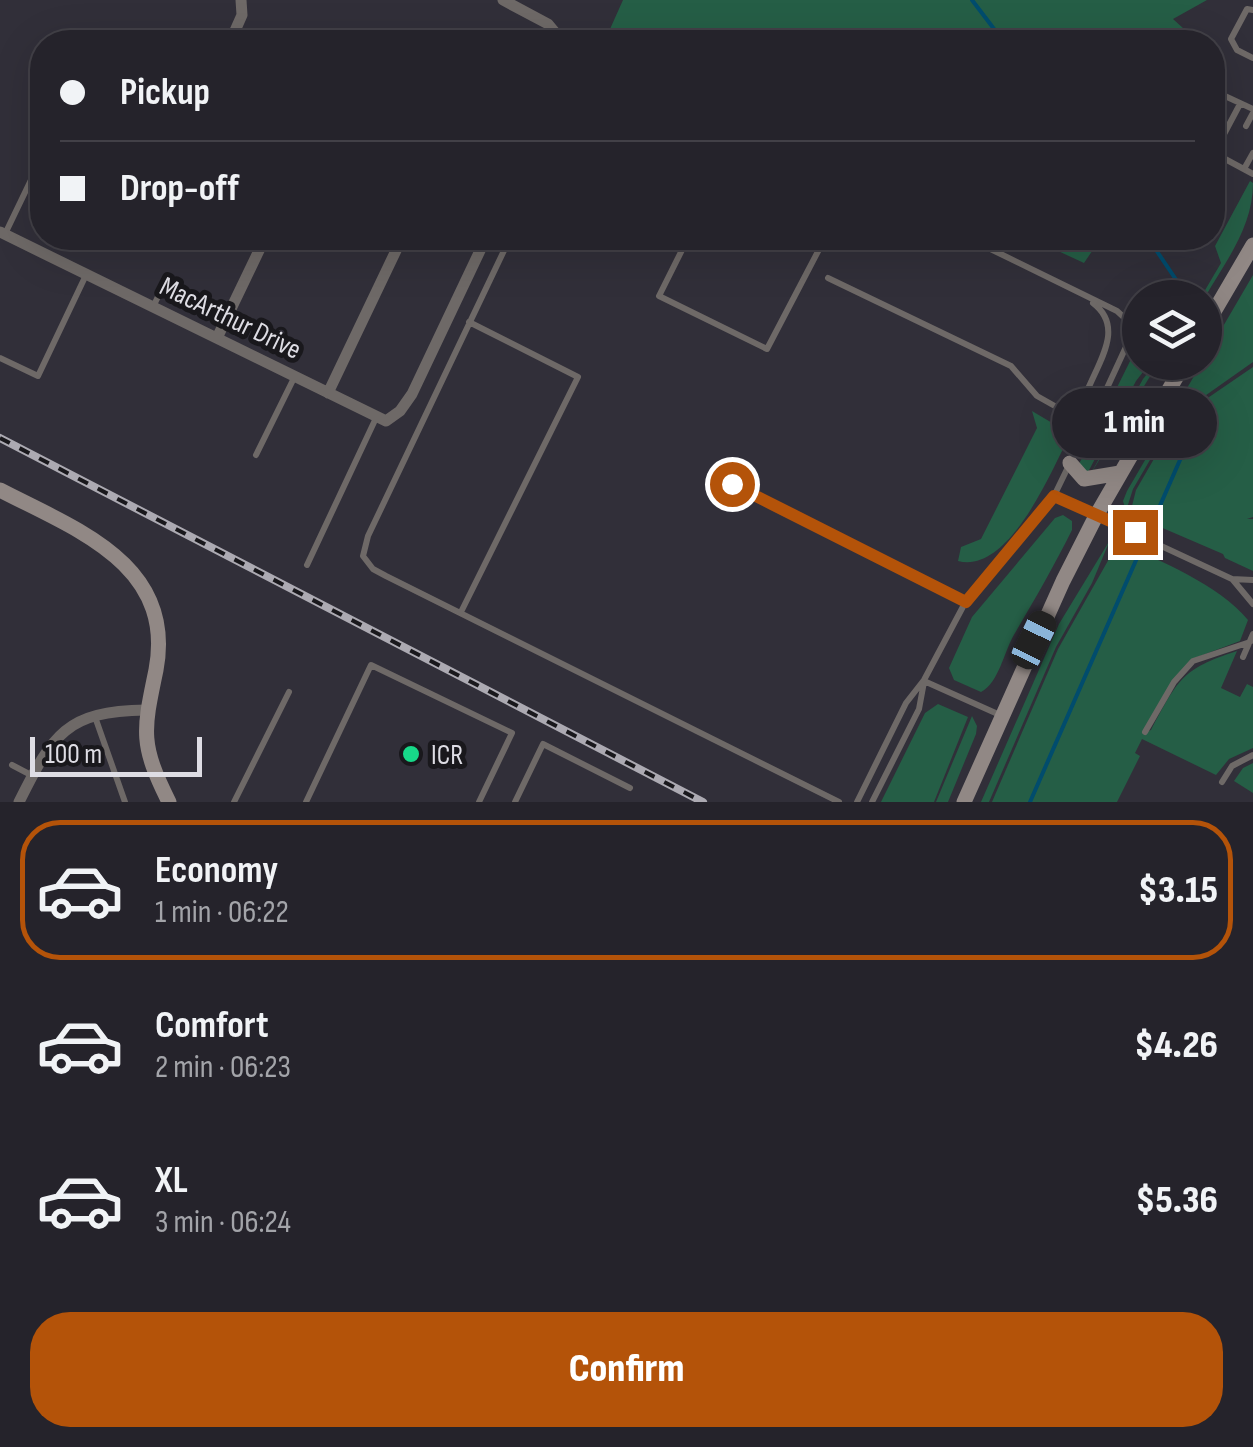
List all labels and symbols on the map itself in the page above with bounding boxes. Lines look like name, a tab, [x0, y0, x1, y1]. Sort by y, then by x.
street label: MacArthur Drive	[154, 270, 306, 367]
callout: 1 min	[1052, 387, 1218, 457]
route start	[710, 462, 755, 507]
route end	[1113, 510, 1158, 555]
car	[1007, 606, 1061, 674]
scale bar	[30, 732, 202, 776]
place label: ICR	[431, 739, 463, 772]
marker: ICR	[400, 743, 422, 765]

